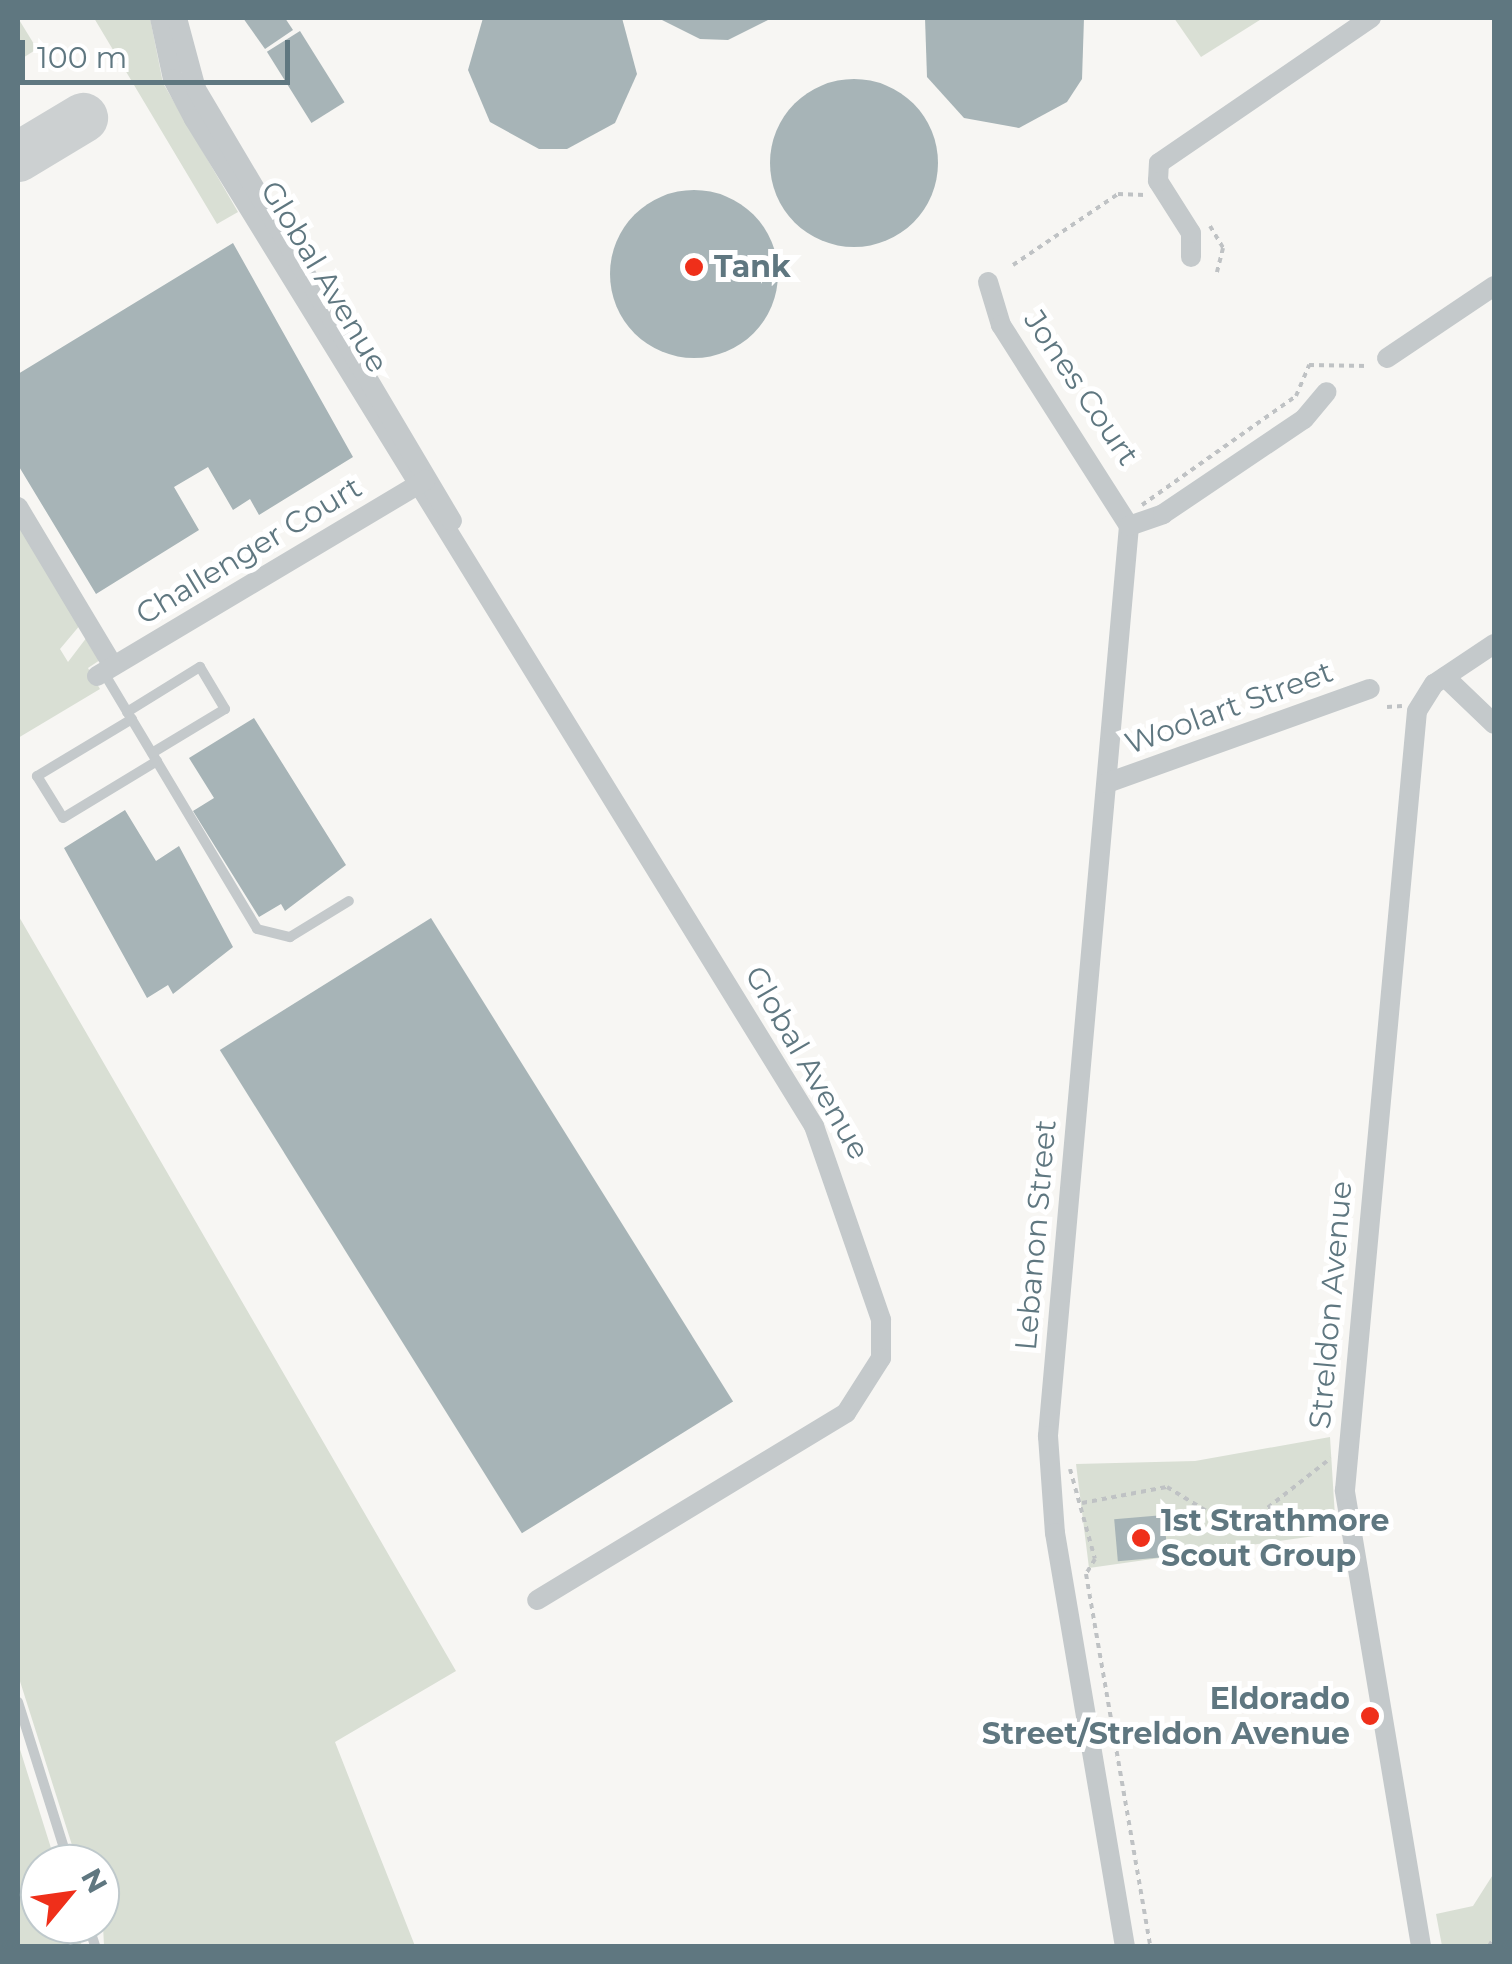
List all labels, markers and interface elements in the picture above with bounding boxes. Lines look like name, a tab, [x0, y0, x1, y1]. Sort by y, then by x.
scale bar	[25, 20, 295, 82]
text: 100 m	[37, 39, 127, 76]
street label: Global Avenue	[253, 175, 395, 379]
place label: Tank	[714, 249, 791, 285]
marker: Tank	[683, 256, 705, 278]
street label: Jones Court	[1016, 304, 1146, 472]
street label: Challenger Court	[130, 469, 368, 633]
street label: Woolart Street	[1120, 654, 1338, 762]
street label: Global Avenue	[737, 960, 877, 1166]
street label: Lebanon Street	[1008, 1118, 1064, 1352]
street label: Streldon Avenue	[1302, 1179, 1360, 1431]
place label: 1st Strathmore Scout Group	[1161, 1503, 1389, 1574]
marker: 1st Strathmore Scout Group	[1130, 1527, 1152, 1549]
place label: Eldorado Street/Streldon Avenue	[982, 1681, 1350, 1752]
marker: Eldorado Street/Streldon Avenue	[1359, 1705, 1381, 1727]
north arrow	[20, 1844, 120, 1944]
text: N	[74, 1862, 115, 1899]

